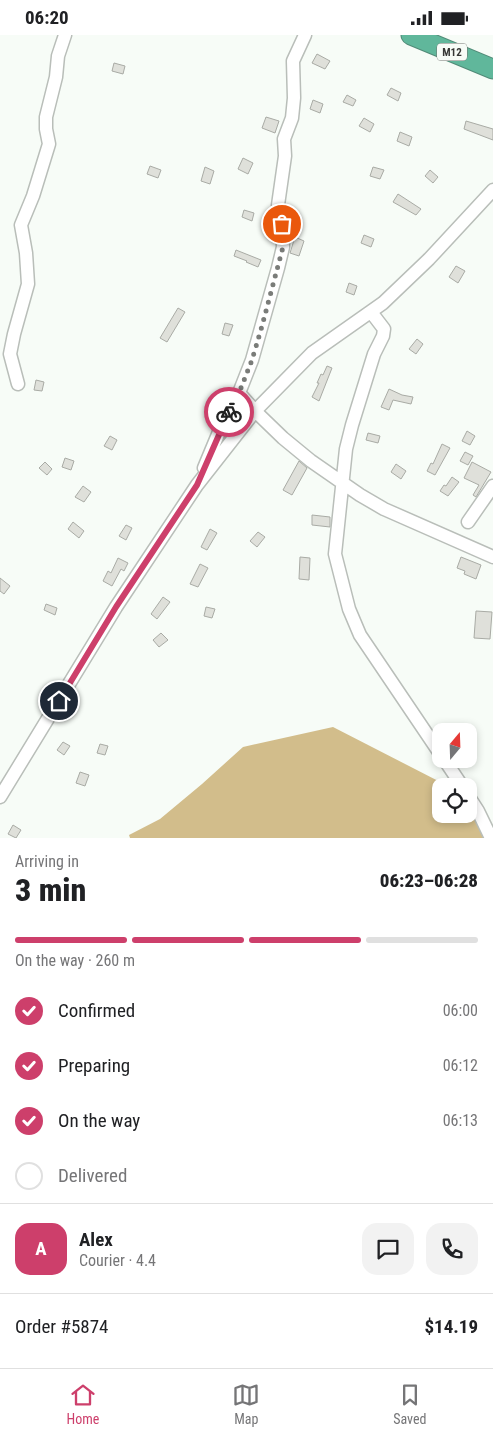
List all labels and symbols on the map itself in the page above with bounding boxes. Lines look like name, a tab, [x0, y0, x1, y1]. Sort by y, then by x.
road number: M12	[437, 43, 467, 61]
pin	[261, 203, 303, 245]
courier	[204, 387, 254, 437]
pin	[38, 680, 80, 722]
north arrow	[432, 723, 478, 767]

